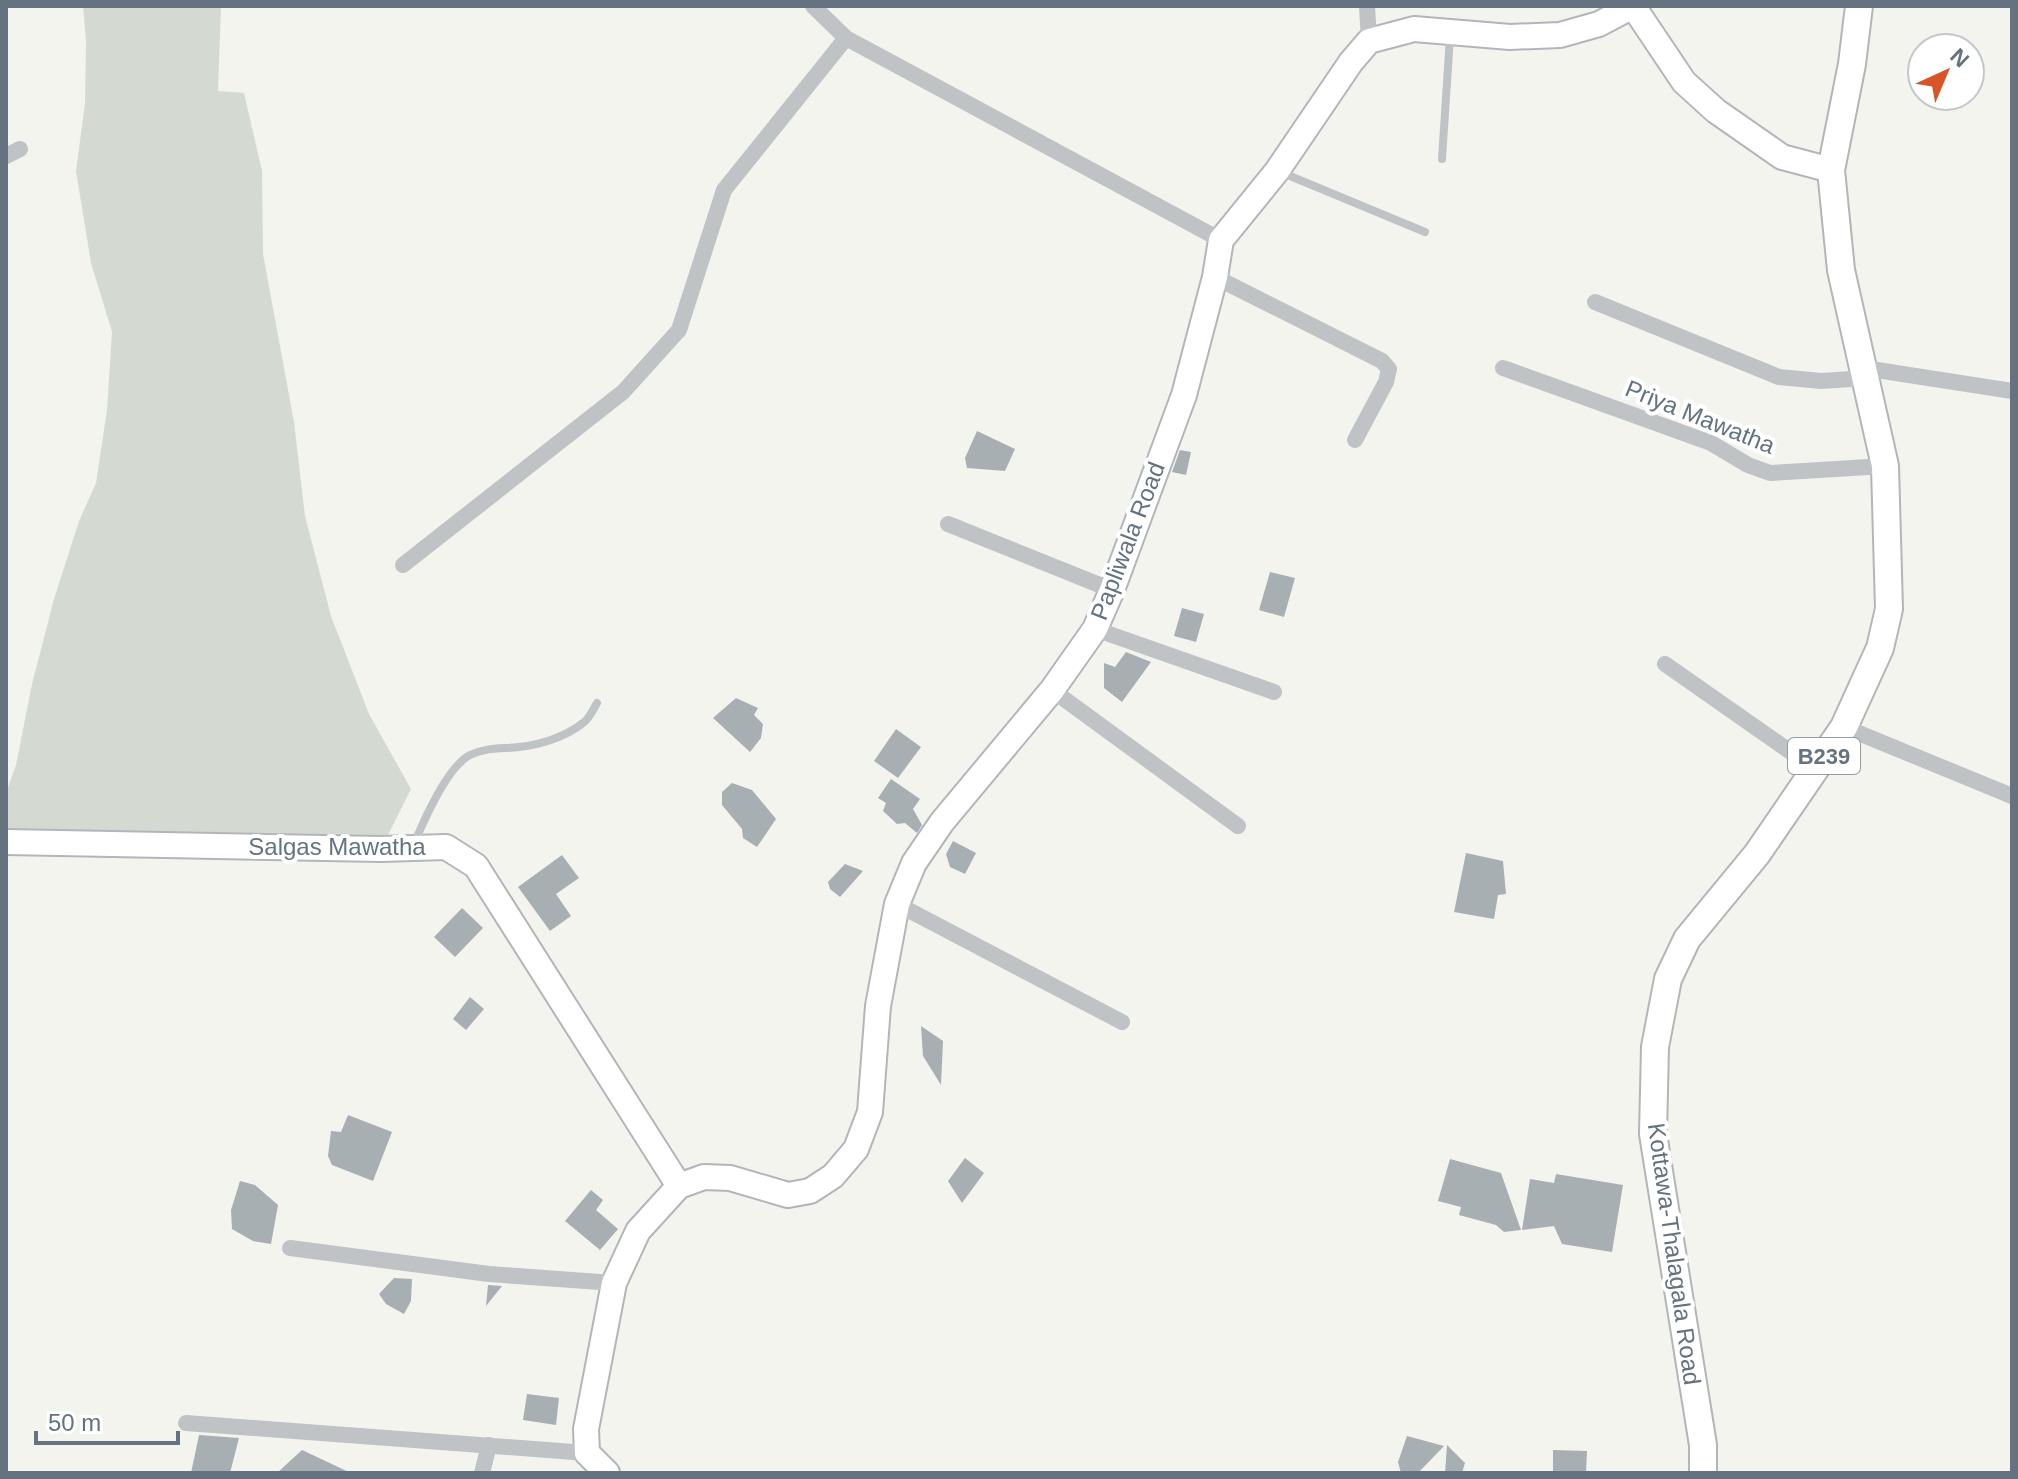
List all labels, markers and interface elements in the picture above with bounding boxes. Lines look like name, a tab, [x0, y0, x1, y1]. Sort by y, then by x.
north arrow	[1906, 32, 1986, 112]
text: N	[1945, 43, 1974, 72]
street label: Priya Mawatha	[1622, 374, 1779, 459]
street label: Papliwala Road	[1085, 458, 1170, 624]
road number: B239	[1788, 738, 1860, 774]
street label: Salgas Mawatha	[248, 833, 426, 860]
street label: Kottawa-Thalagala Road	[1643, 1121, 1706, 1387]
scale bar	[36, 1395, 178, 1445]
text: 50 m	[48, 1409, 101, 1436]

